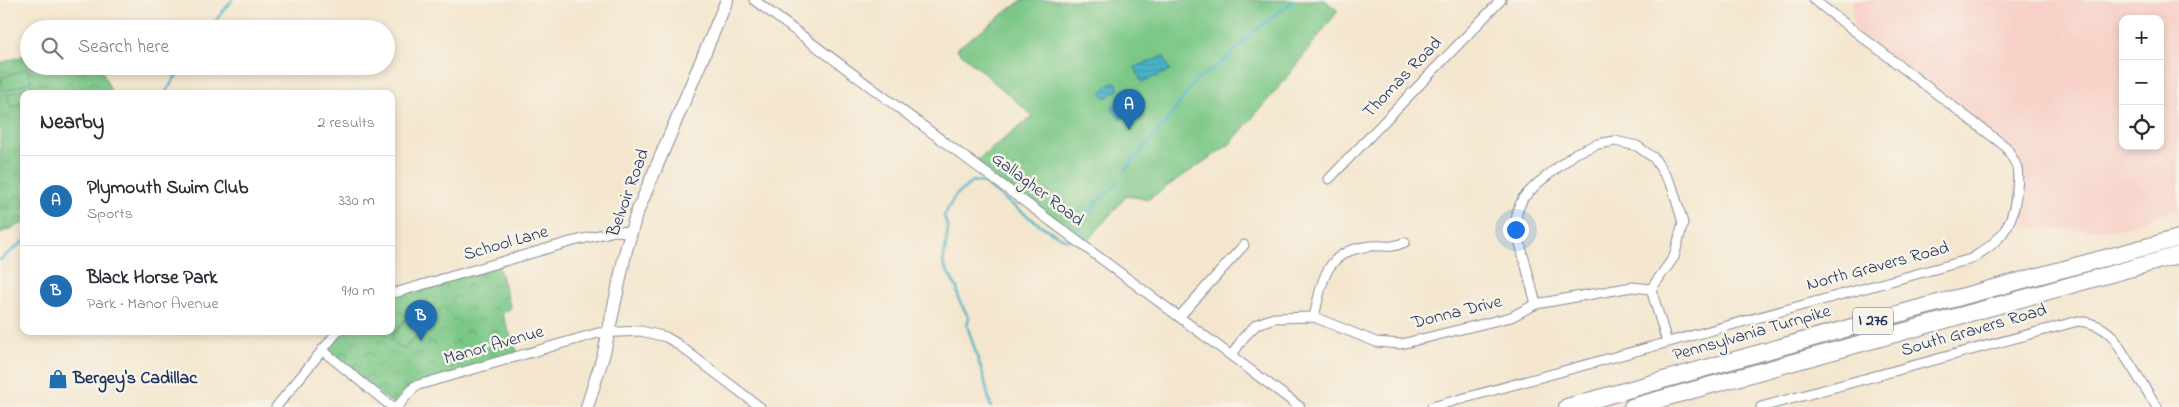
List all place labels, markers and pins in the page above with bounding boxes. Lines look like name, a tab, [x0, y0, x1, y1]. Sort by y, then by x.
pin: A	[1113, 89, 1145, 130]
pin: B	[405, 300, 437, 341]
place label: Bergey's Cadillac	[72, 366, 198, 393]
shop icon: Bergey's Cadillac	[47, 368, 69, 390]

